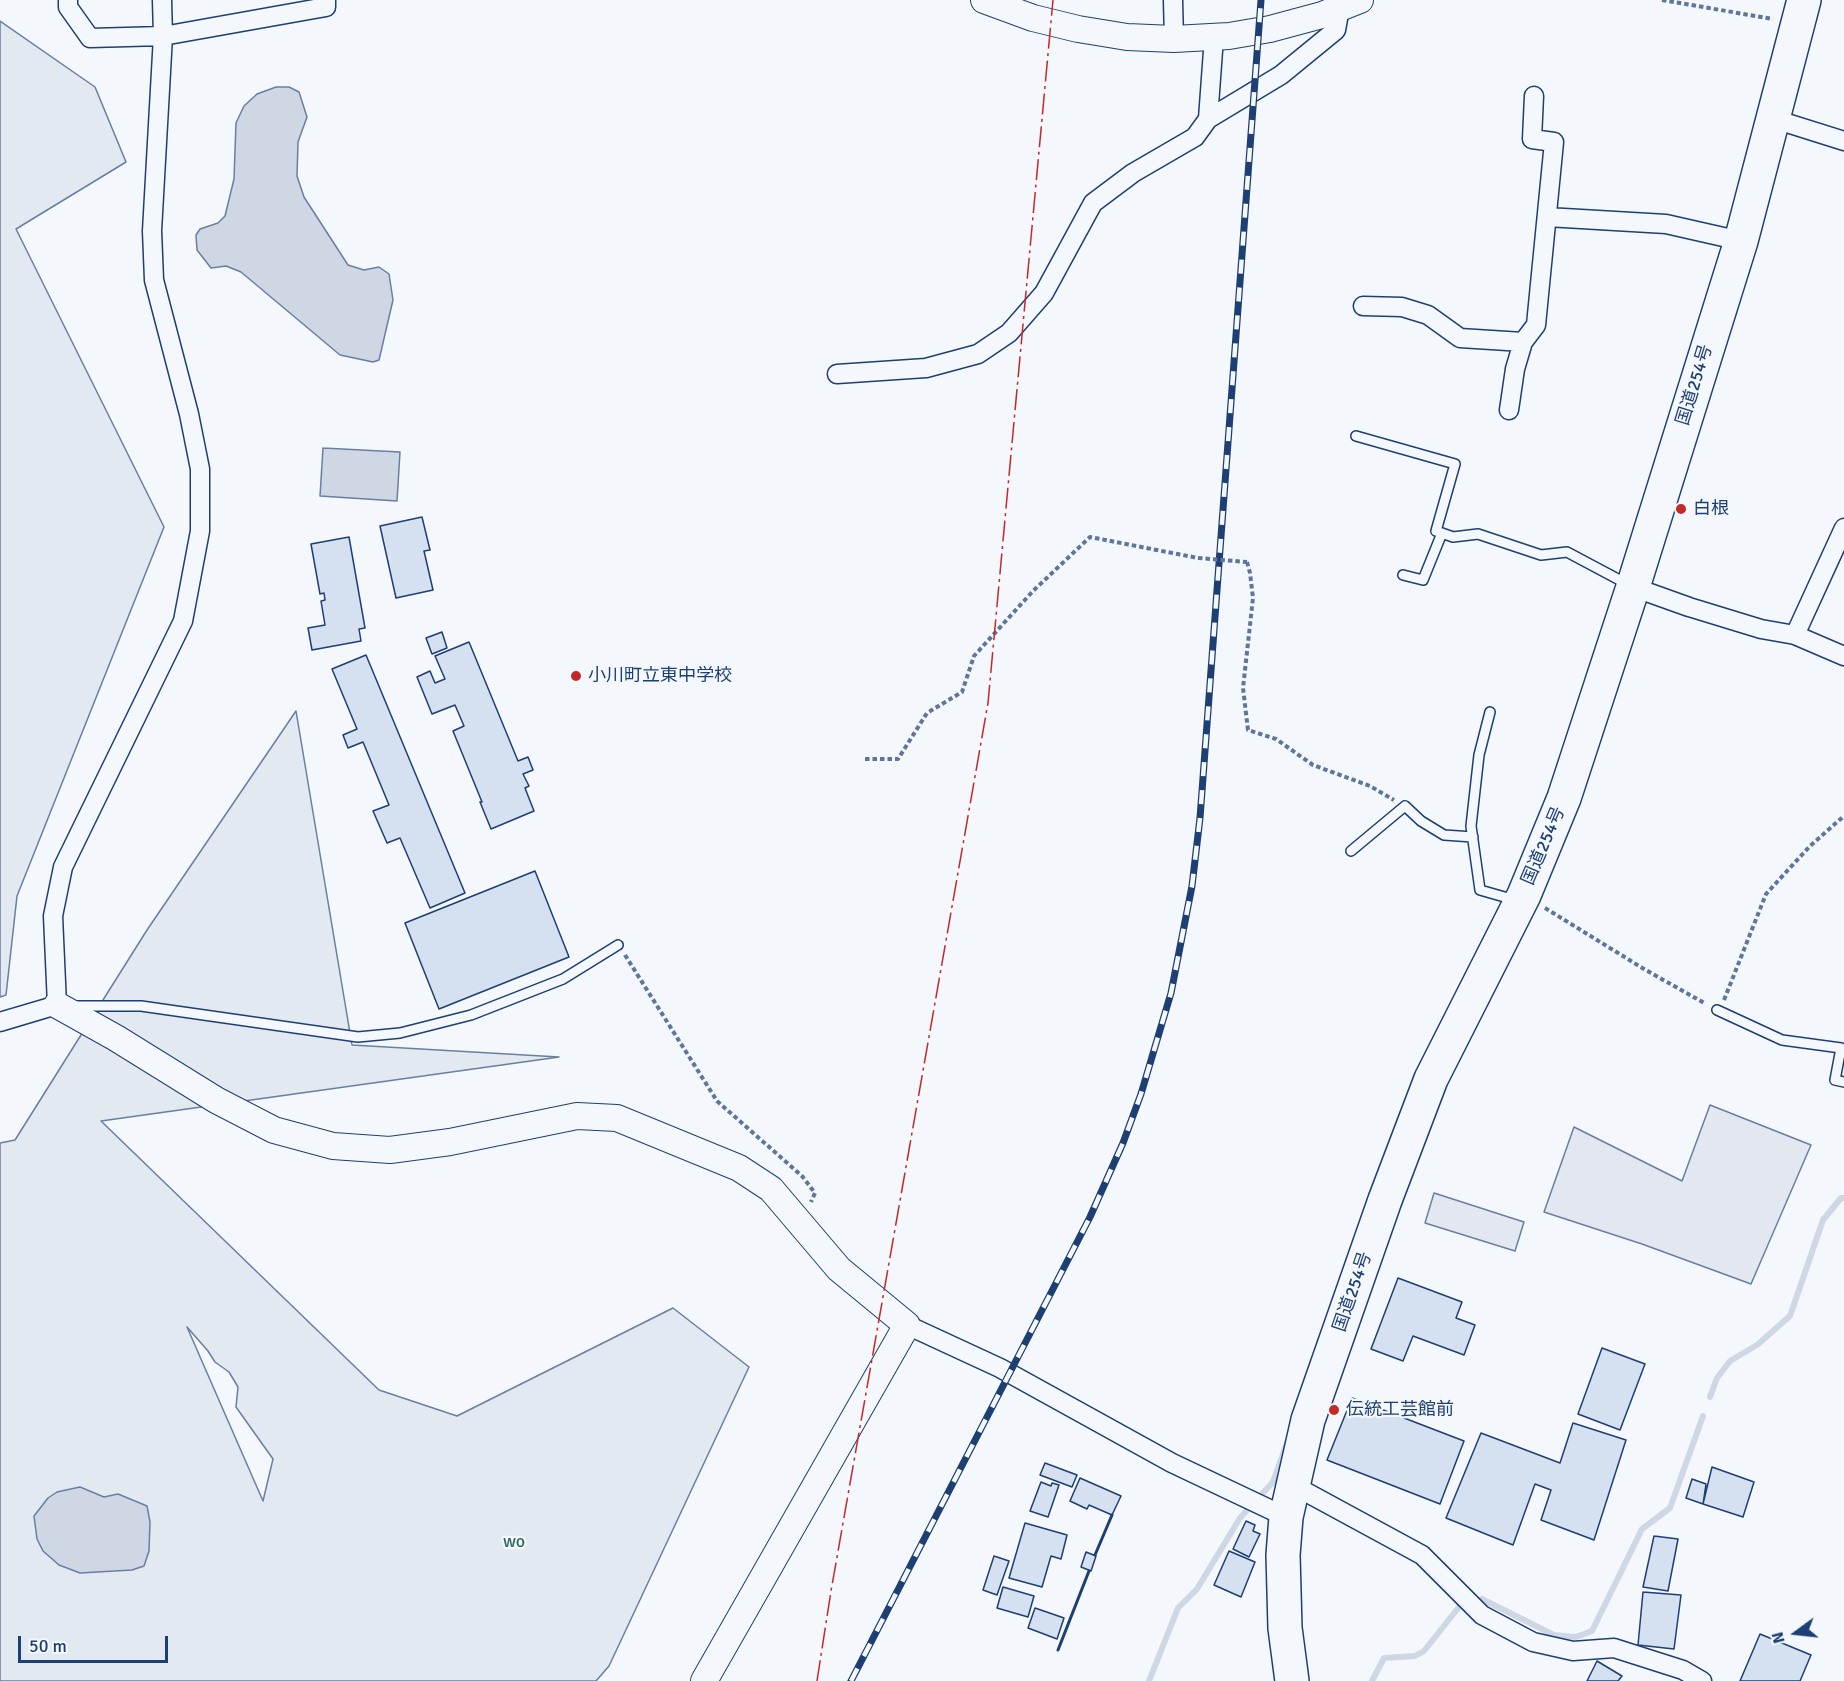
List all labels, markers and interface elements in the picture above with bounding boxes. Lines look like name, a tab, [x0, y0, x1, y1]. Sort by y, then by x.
street label: 国道254号	[1673, 342, 1717, 428]
place label: 白根	[1693, 498, 1729, 520]
marker: 白根	[1674, 502, 1688, 516]
place label: 小川町立東中学校	[588, 665, 732, 687]
marker: 小川町立東中学校	[569, 669, 583, 683]
street label: 国道254号	[1518, 804, 1570, 888]
street label: 国道254号	[1329, 1249, 1377, 1335]
place label: 伝統工芸館前	[1346, 1399, 1454, 1421]
marker: 伝統工芸館前	[1327, 1403, 1341, 1417]
park label: wo	[503, 1531, 525, 1553]
north arrow	[1766, 1603, 1826, 1663]
scale bar	[21, 1624, 171, 1662]
text: N	[1768, 1630, 1790, 1646]
text: 50 m	[29, 1635, 67, 1657]

